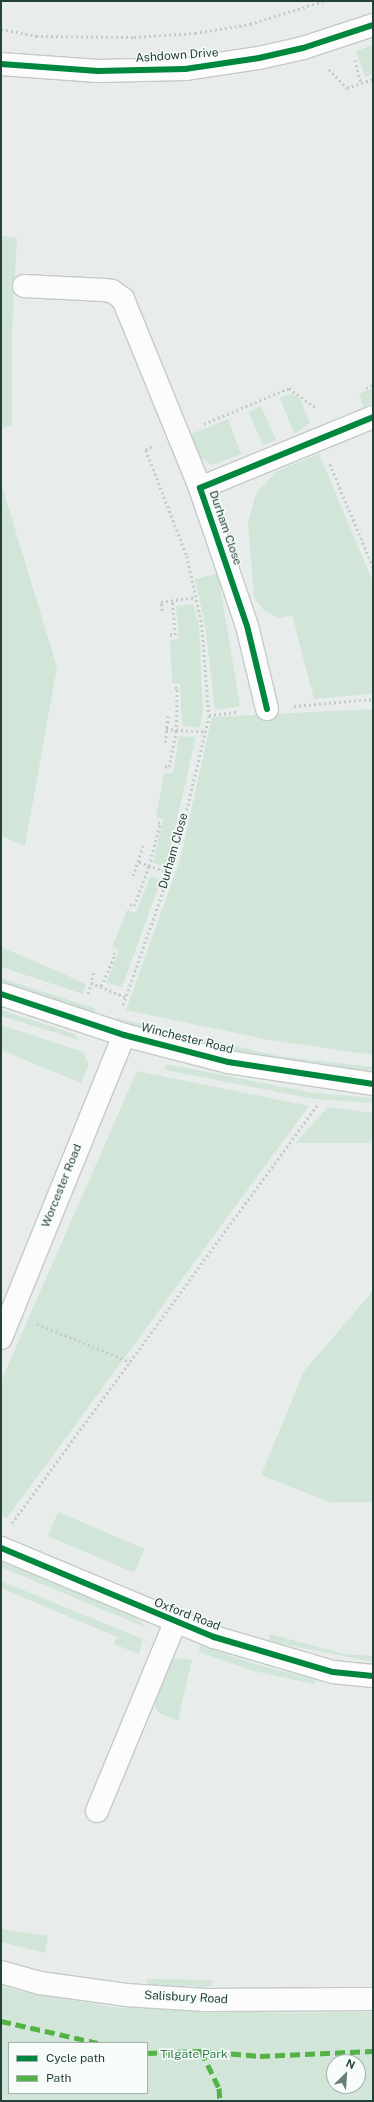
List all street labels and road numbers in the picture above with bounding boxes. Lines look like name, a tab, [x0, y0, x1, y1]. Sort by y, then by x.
street label: Ashdown Drive	[135, 46, 219, 66]
street label: Durham Close	[205, 489, 245, 567]
street label: Durham Close	[156, 811, 192, 891]
street label: Winchester Road	[139, 1021, 235, 1057]
street label: Worcester Road	[39, 1142, 85, 1230]
street label: Oxford Road	[152, 1596, 222, 1634]
street label: Salisbury Road	[144, 1989, 228, 2007]

